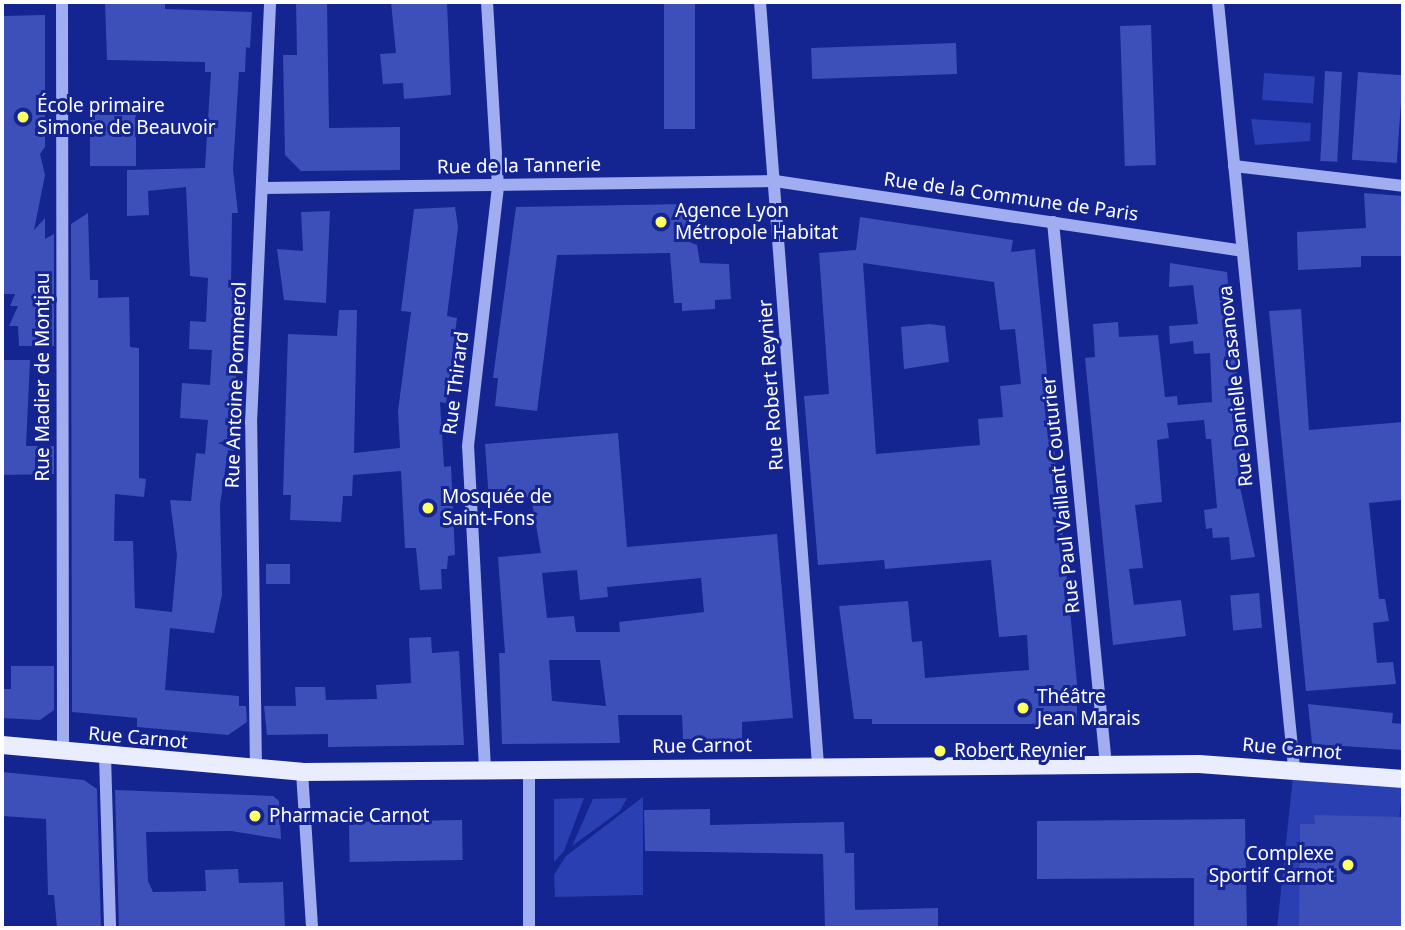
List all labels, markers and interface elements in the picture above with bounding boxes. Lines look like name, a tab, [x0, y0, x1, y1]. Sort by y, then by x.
place label: École primaire Simone de Beauvoir	[37, 95, 216, 139]
marker: École primaire Simone de Beauvoir	[15, 109, 31, 125]
street label: Rue de la Tannerie	[437, 153, 601, 179]
street label: Rue de la Commune de Paris	[882, 168, 1140, 226]
place label: Agence Lyon Métropole Habitat	[675, 200, 838, 244]
marker: Agence Lyon Métropole Habitat	[653, 214, 669, 230]
street label: Rue Madier de Montjau	[32, 272, 54, 482]
street label: Rue Antoine Pommerol	[221, 281, 251, 489]
street label: Rue Danielle Casanova	[1214, 284, 1258, 488]
street label: Rue Robert Reynier	[754, 299, 788, 471]
street label: Rue Thirard	[438, 330, 474, 436]
street label: Rue Paul Vaillant Couturier	[1037, 375, 1085, 615]
place label: Mosquée de Saint-Fons	[442, 486, 552, 530]
marker: Mosquée de Saint-Fons	[420, 500, 436, 516]
place label: Théâtre Jean Marais	[1037, 686, 1140, 730]
marker: Théâtre Jean Marais	[1015, 700, 1031, 716]
street label: Rue Carnot	[87, 722, 189, 754]
street label: Rue Carnot	[1241, 733, 1343, 765]
street label: Rue Carnot	[652, 734, 752, 758]
place label: Robert Reynier	[954, 740, 1086, 762]
marker: Robert Reynier	[932, 743, 948, 759]
place label: Pharmacie Carnot	[269, 805, 429, 827]
marker: Pharmacie Carnot	[247, 808, 263, 824]
place label: Complexe Sportif Carnot	[1209, 843, 1334, 887]
marker: Complexe Sportif Carnot	[1340, 857, 1356, 873]

